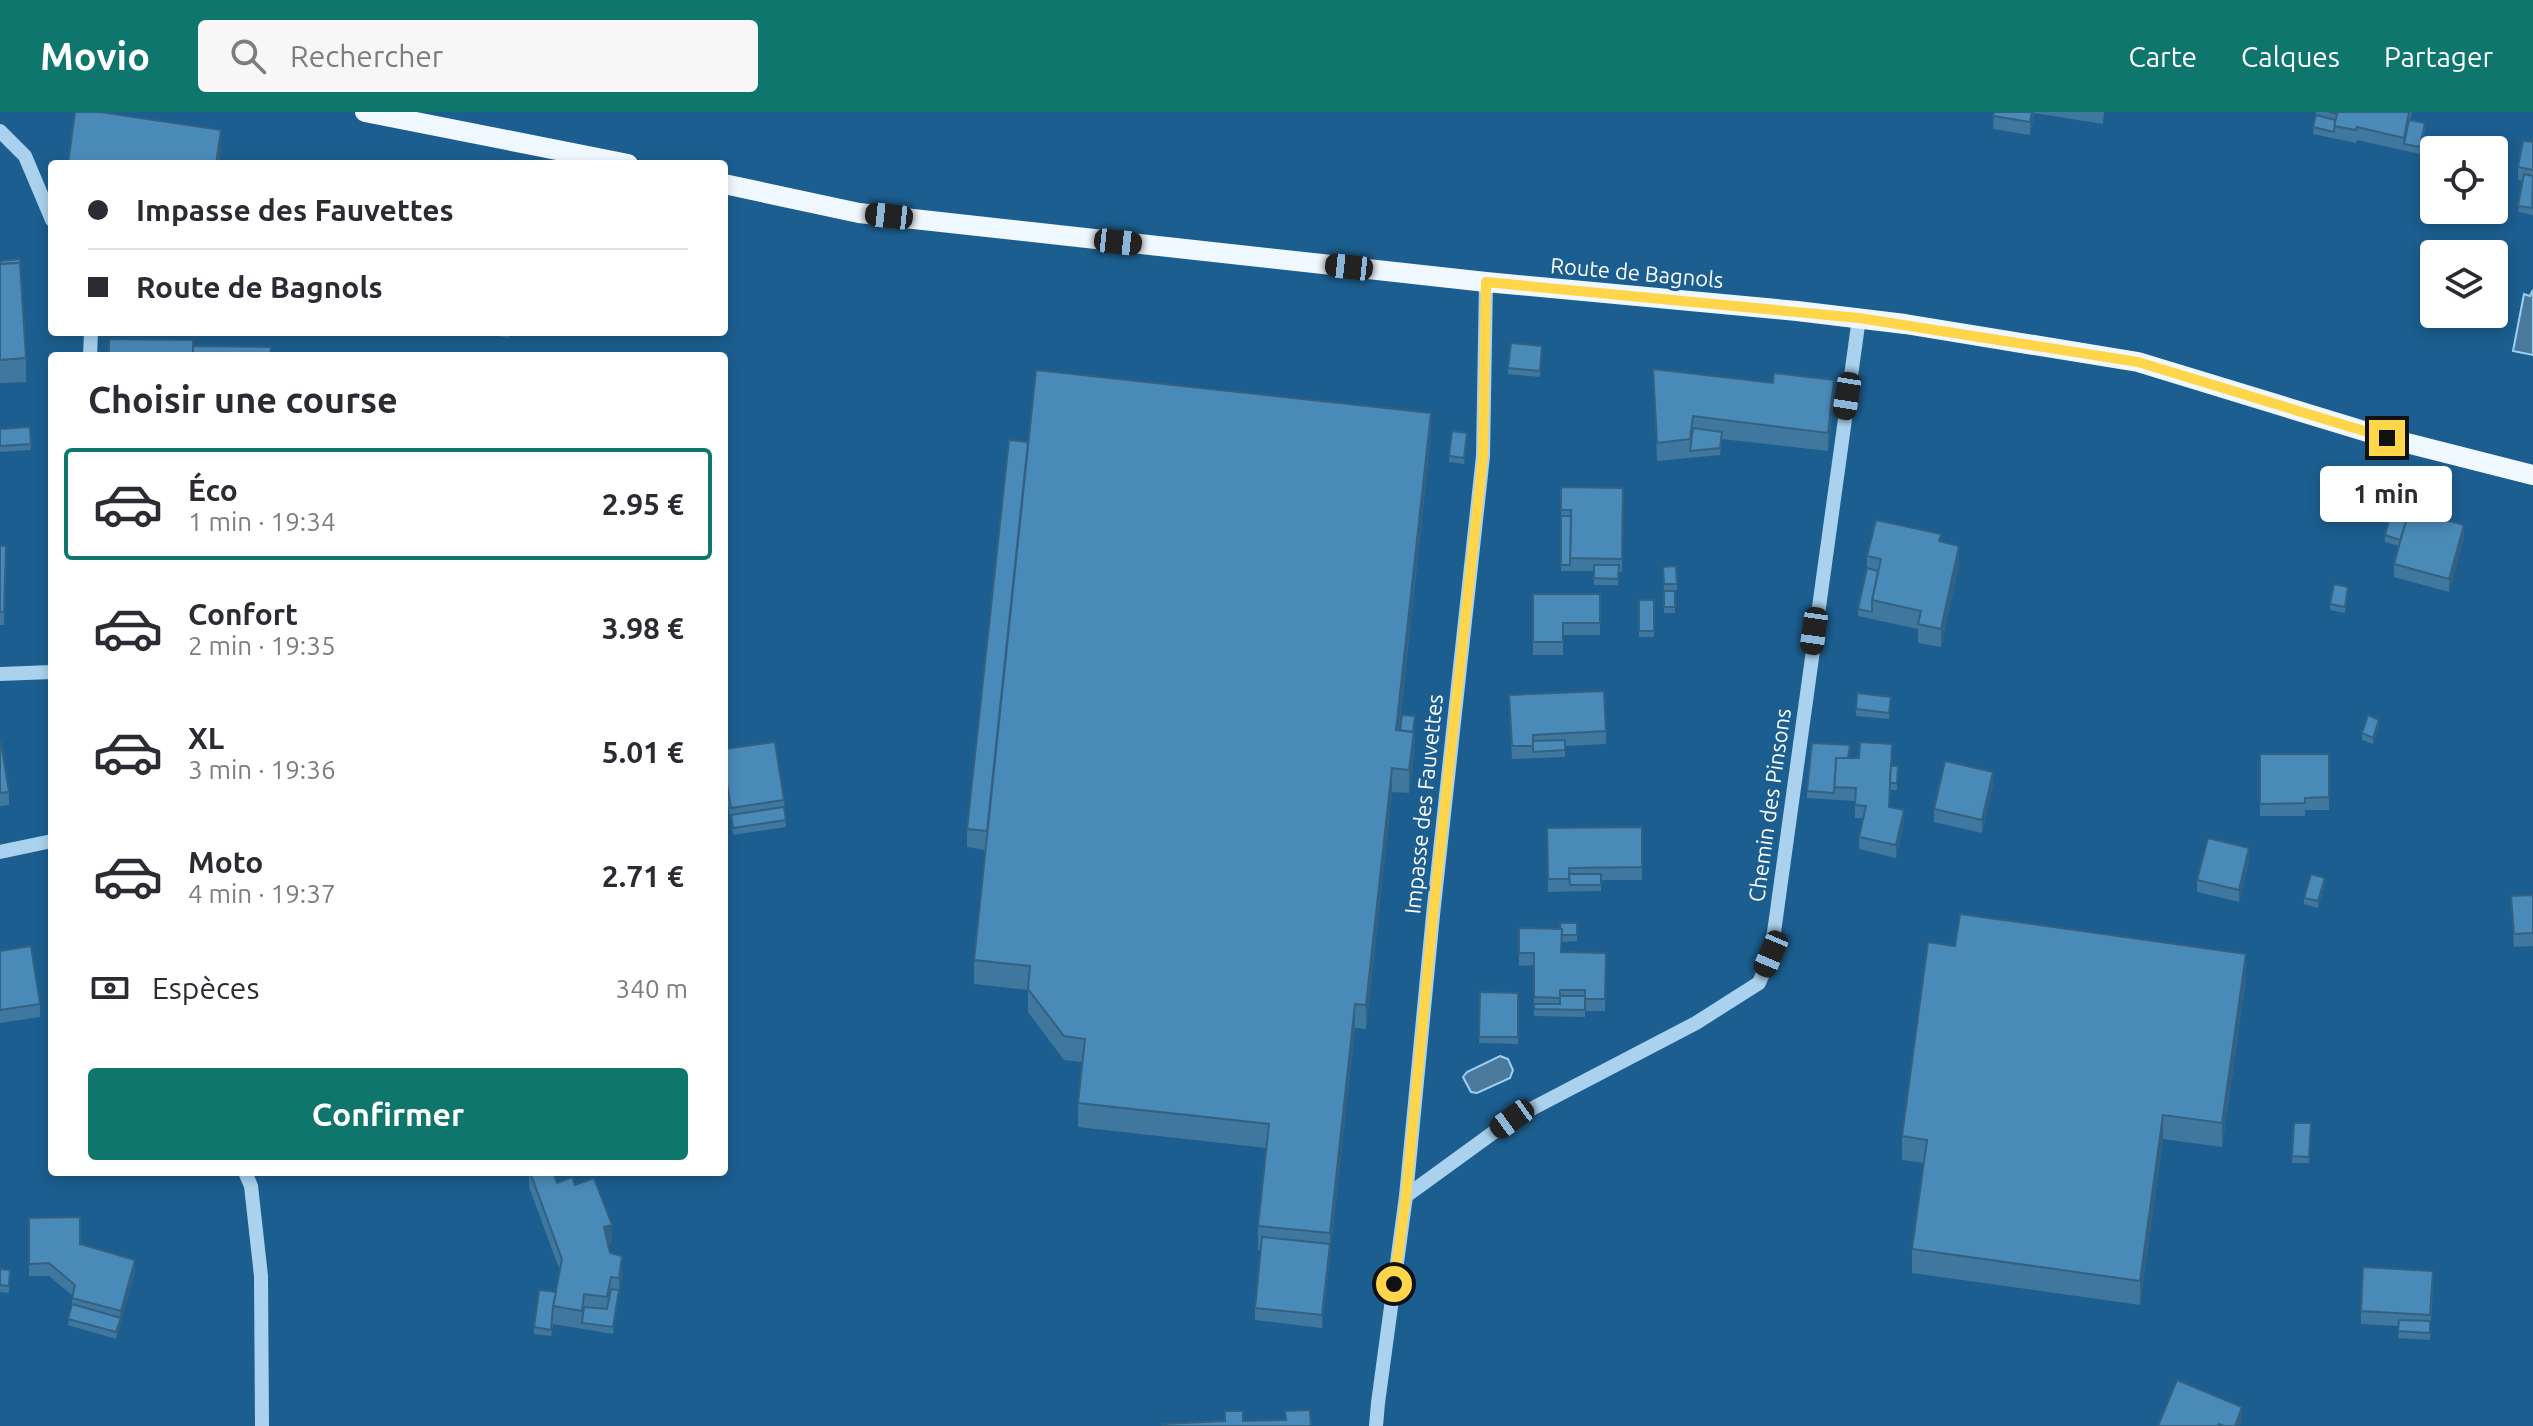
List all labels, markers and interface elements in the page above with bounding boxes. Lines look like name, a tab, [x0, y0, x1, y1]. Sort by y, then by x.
search box	[198, 20, 758, 92]
icon: search	[226, 34, 270, 78]
text: Movio	[40, 35, 150, 77]
text: Rechercher	[290, 39, 443, 73]
text: Carte	[2128, 41, 2197, 72]
text: Calques	[2241, 41, 2340, 72]
text: Partager	[2384, 41, 2493, 72]
map controls	[2420, 136, 2508, 328]
button: locate	[2420, 136, 2508, 224]
text: Impasse des Fauvettes	[136, 193, 454, 227]
car	[864, 202, 914, 230]
car	[1093, 228, 1143, 256]
button: layers	[2420, 240, 2508, 328]
street label: Route de Bagnols	[1549, 252, 1725, 292]
car	[1324, 253, 1374, 281]
text: Route de Bagnols	[136, 270, 383, 304]
car	[1831, 370, 1863, 422]
text: Choisir une course	[88, 379, 398, 420]
route end	[2369, 420, 2405, 456]
callout: 1 min	[2321, 466, 2453, 522]
icon: car	[92, 468, 164, 540]
text: Éco	[188, 473, 238, 507]
text: 1 min	[2353, 479, 2419, 508]
text: 2.95 €	[602, 487, 684, 521]
text: 1 min · 19:34	[188, 507, 336, 536]
icon: car	[92, 592, 164, 664]
text: Confort	[188, 597, 298, 631]
car	[1799, 606, 1829, 656]
text: 3.98 €	[602, 611, 684, 645]
text: 2 min · 19:35	[188, 631, 336, 660]
street label: Impasse des Fauvettes	[1399, 693, 1447, 915]
street label: Chemin des Pinsons	[1743, 707, 1795, 903]
icon: car	[92, 716, 164, 788]
text: XL	[188, 721, 224, 755]
text: 5.01 €	[602, 735, 684, 769]
text: 3 min · 19:36	[188, 755, 336, 784]
icon: car	[92, 840, 164, 912]
text: Moto	[188, 845, 263, 879]
text: 2.71 €	[602, 859, 684, 893]
text: 4 min · 19:37	[188, 879, 336, 908]
car	[1751, 927, 1791, 981]
icon: cash	[88, 966, 132, 1010]
text: Espèces	[152, 971, 259, 1005]
text: 340 m	[616, 974, 688, 1003]
button: Confirmer	[88, 1068, 688, 1160]
car	[1486, 1095, 1538, 1143]
route start	[1376, 1266, 1412, 1302]

